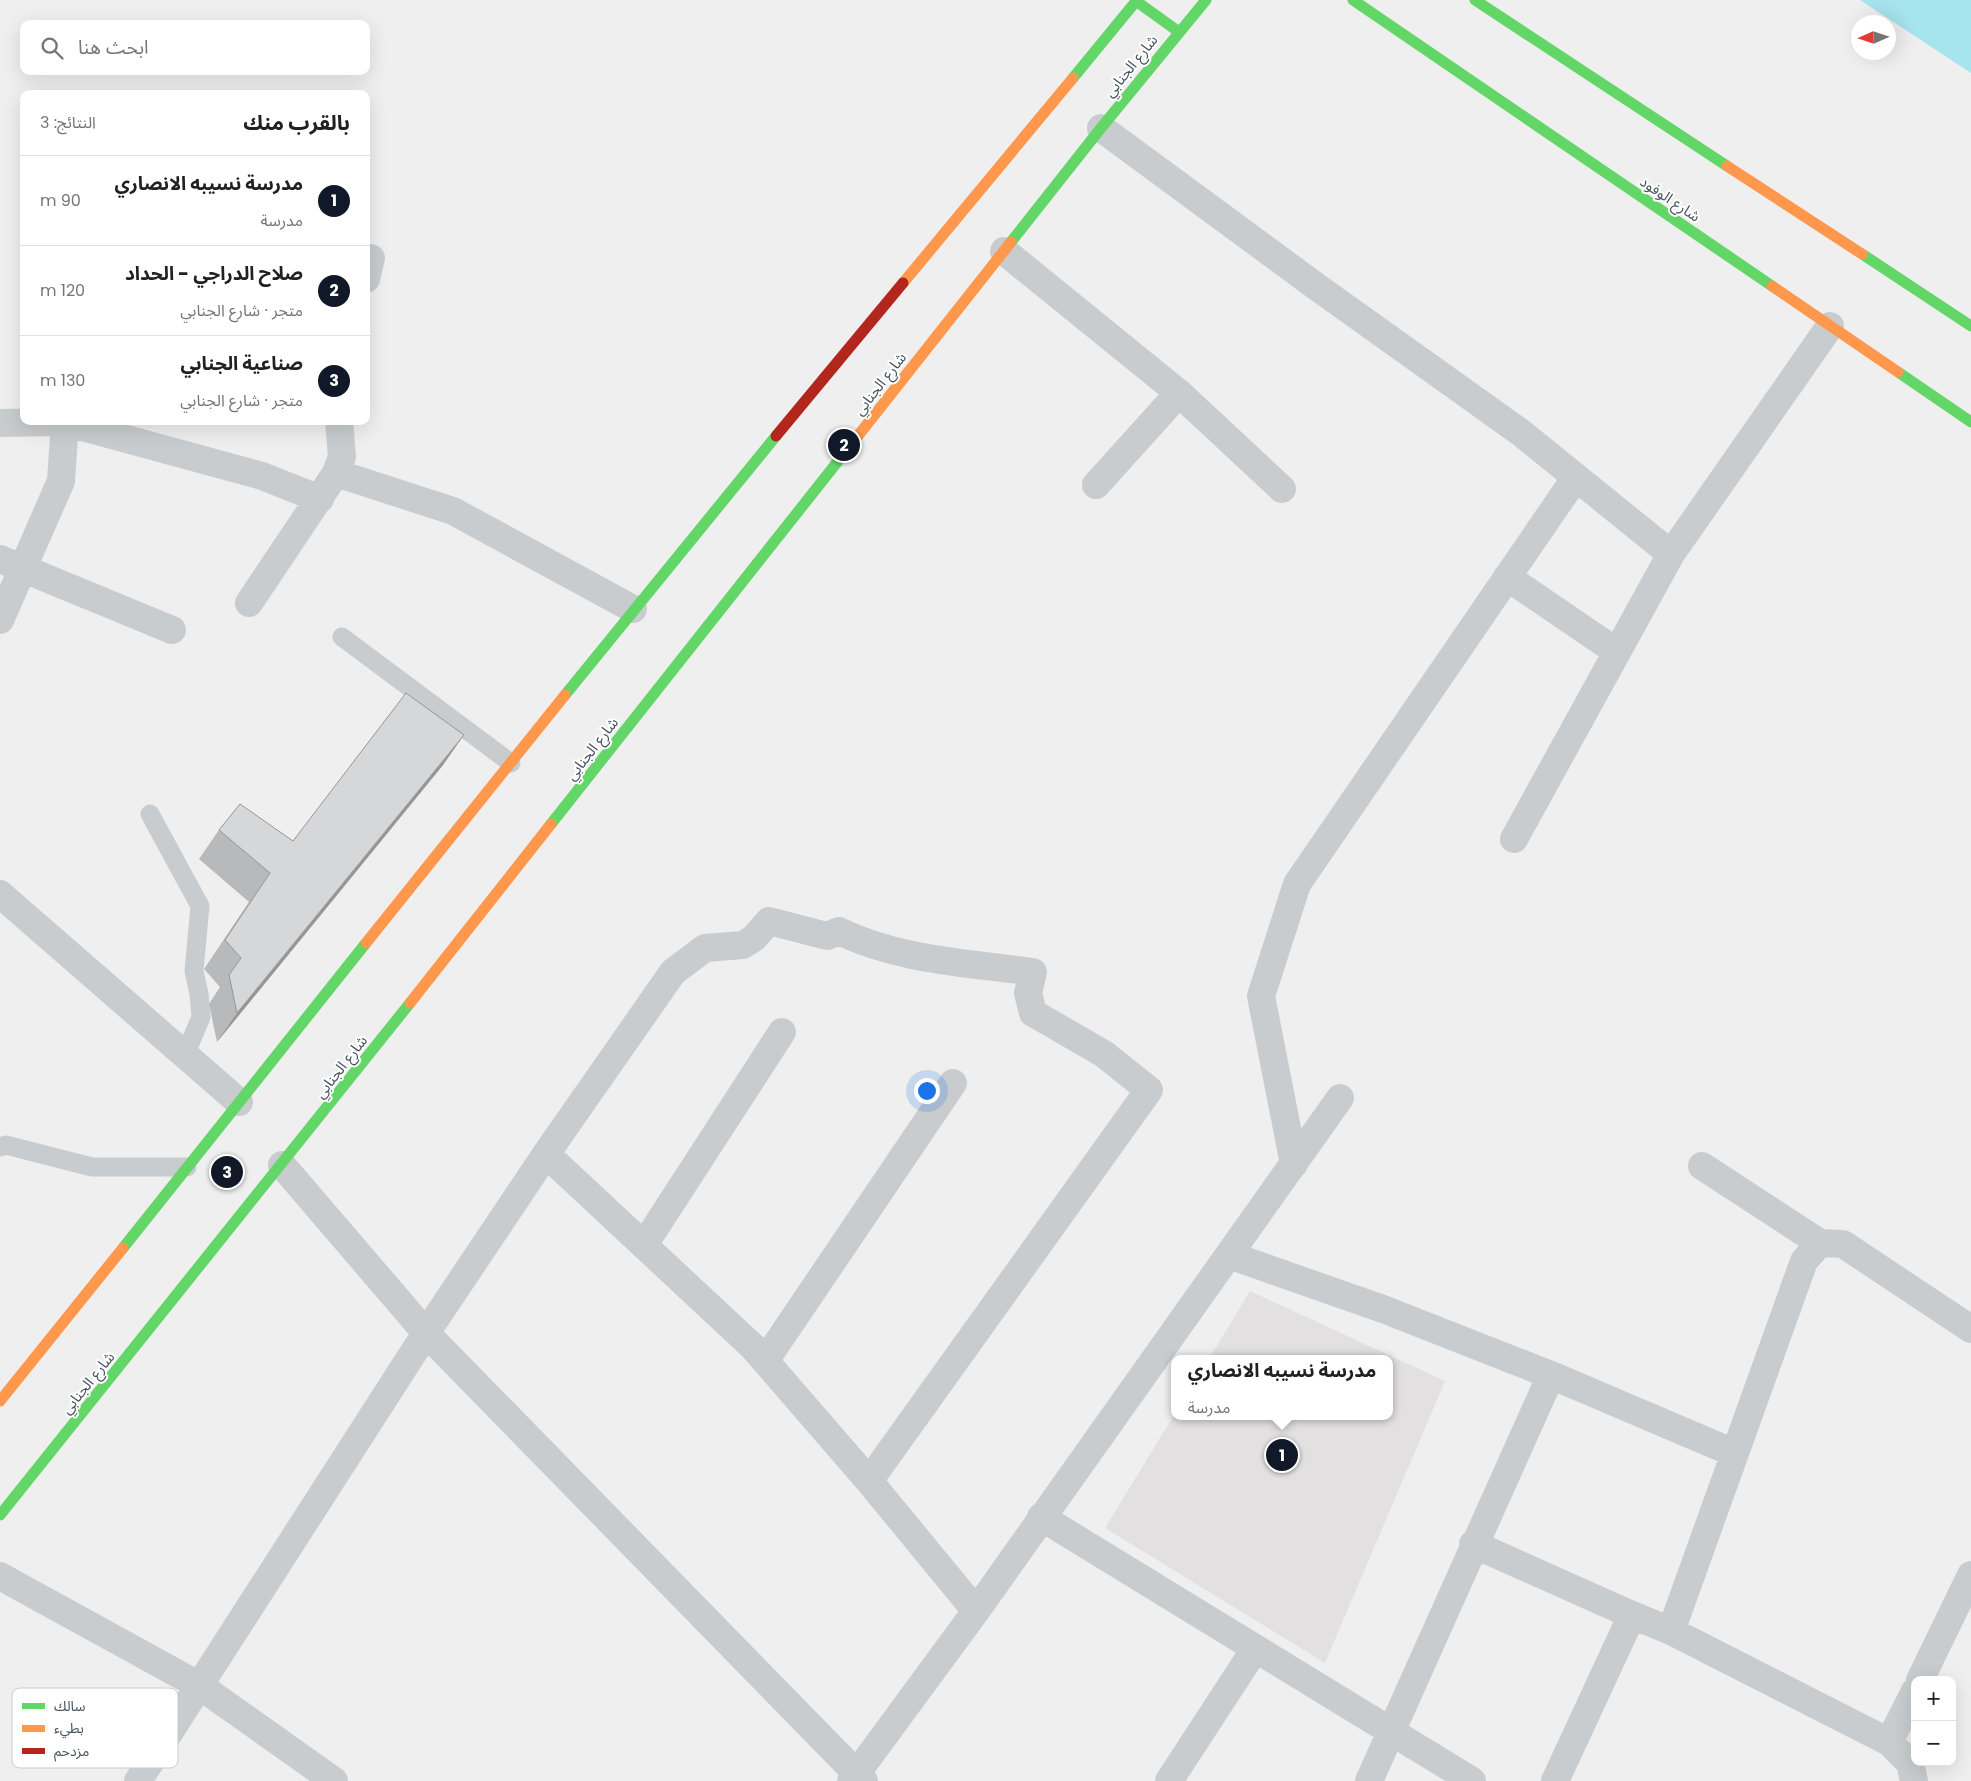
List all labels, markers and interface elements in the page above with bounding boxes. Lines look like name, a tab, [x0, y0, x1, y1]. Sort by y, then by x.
north arrow	[1851, 15, 1896, 60]
search box	[20, 20, 370, 75]
street label: شارع الجنابي	[1099, 30, 1164, 103]
icon: search	[38, 34, 66, 62]
text: ابحث هنا	[78, 34, 149, 61]
text: بالقرب منك	[243, 108, 350, 137]
text: النتائج: 3	[40, 111, 96, 134]
text: مدرسة نسيبه الانصاري	[115, 170, 303, 197]
street label: شارع الوفود	[1635, 171, 1705, 228]
text: 90 m	[40, 189, 81, 212]
text: 1	[331, 189, 337, 212]
text: مدرسة	[260, 209, 303, 232]
text: صلاح الدراجي - الحداد	[125, 260, 303, 287]
text: 120 m	[40, 279, 85, 302]
text: 2	[329, 279, 339, 302]
text: متجر · شارع الجنابي	[180, 299, 303, 322]
street label: شارع الجنابي	[848, 348, 913, 421]
text: صناعية الجنابي	[180, 350, 303, 377]
text: 130 m	[40, 369, 85, 392]
text: 3	[329, 369, 339, 392]
text: متجر · شارع الجنابي	[180, 389, 303, 412]
pin: 2	[828, 426, 860, 464]
street label: شارع الجنابي	[560, 713, 625, 786]
street label: شارع الجنابي	[309, 1031, 374, 1104]
your location	[914, 1078, 940, 1104]
pin: 3	[211, 1153, 243, 1191]
street label: شارع الجنابي	[56, 1347, 121, 1420]
popup	[1171, 1355, 1393, 1420]
text: مدرسة نسيبه الانصاري	[1188, 1357, 1376, 1384]
text: مدرسة	[1188, 1396, 1230, 1419]
pin: 1	[1266, 1436, 1298, 1474]
map controls	[1911, 1676, 1956, 1766]
button: +	[1911, 1676, 1956, 1721]
legend	[12, 1688, 178, 1768]
text: سالك	[54, 1696, 86, 1716]
text: بطيء	[54, 1718, 84, 1739]
button: −	[1911, 1721, 1956, 1766]
text: مزدحم	[54, 1741, 89, 1762]

